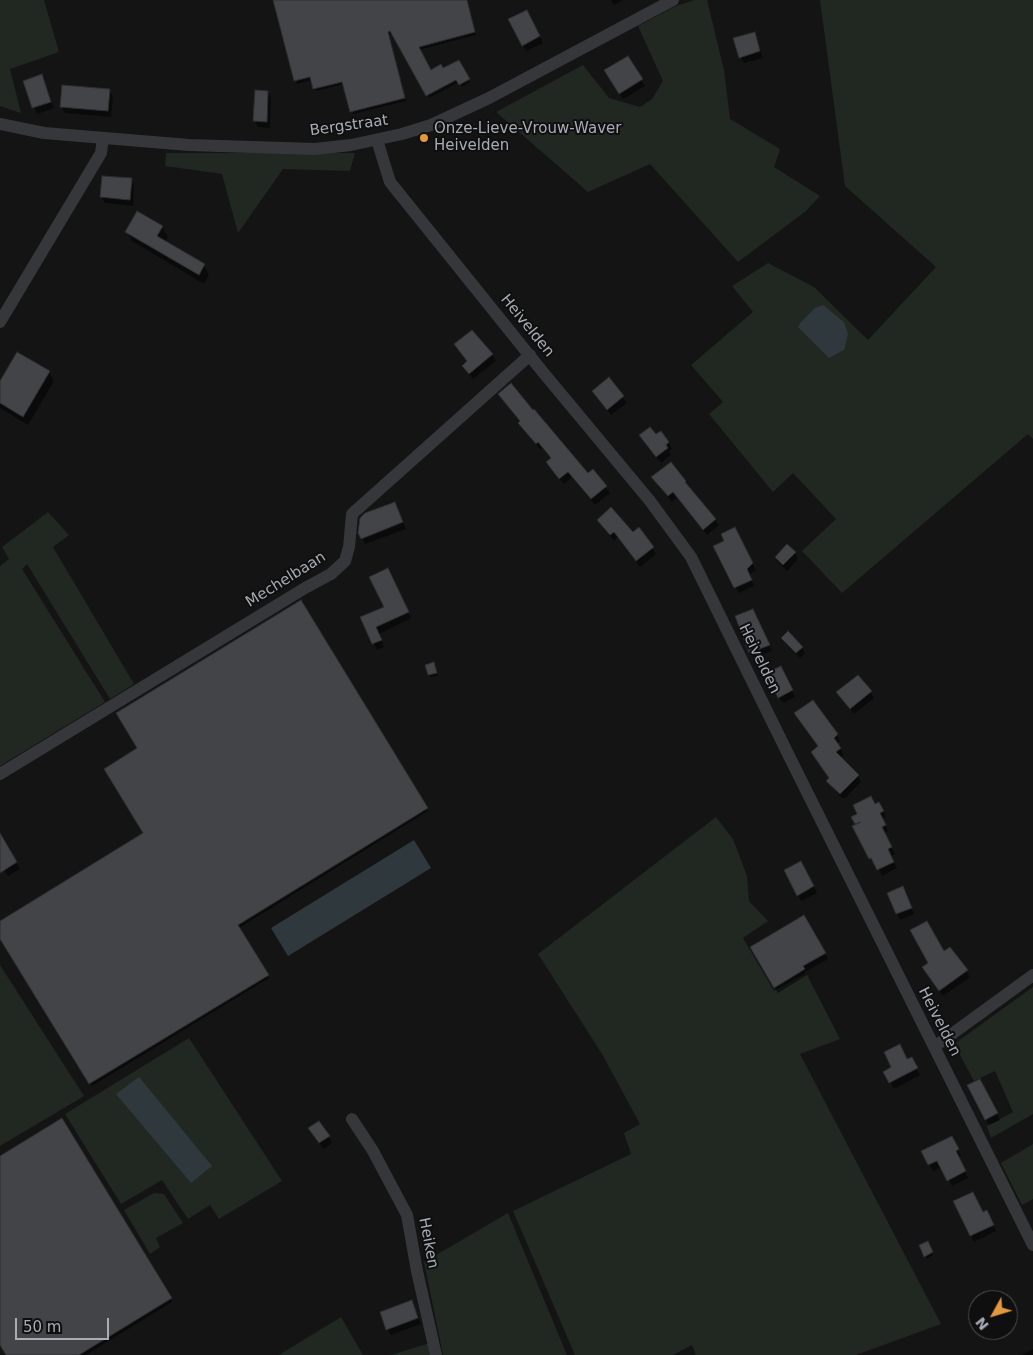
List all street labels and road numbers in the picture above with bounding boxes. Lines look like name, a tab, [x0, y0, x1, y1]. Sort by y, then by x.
street label: Bergstraat	[309, 112, 389, 140]
street label: Heivelden	[496, 291, 558, 361]
street label: Mechelbaan	[243, 548, 329, 612]
street label: Heivelden	[734, 621, 784, 697]
street label: Heivelden	[914, 984, 964, 1060]
street label: Heiken	[414, 1216, 442, 1270]

